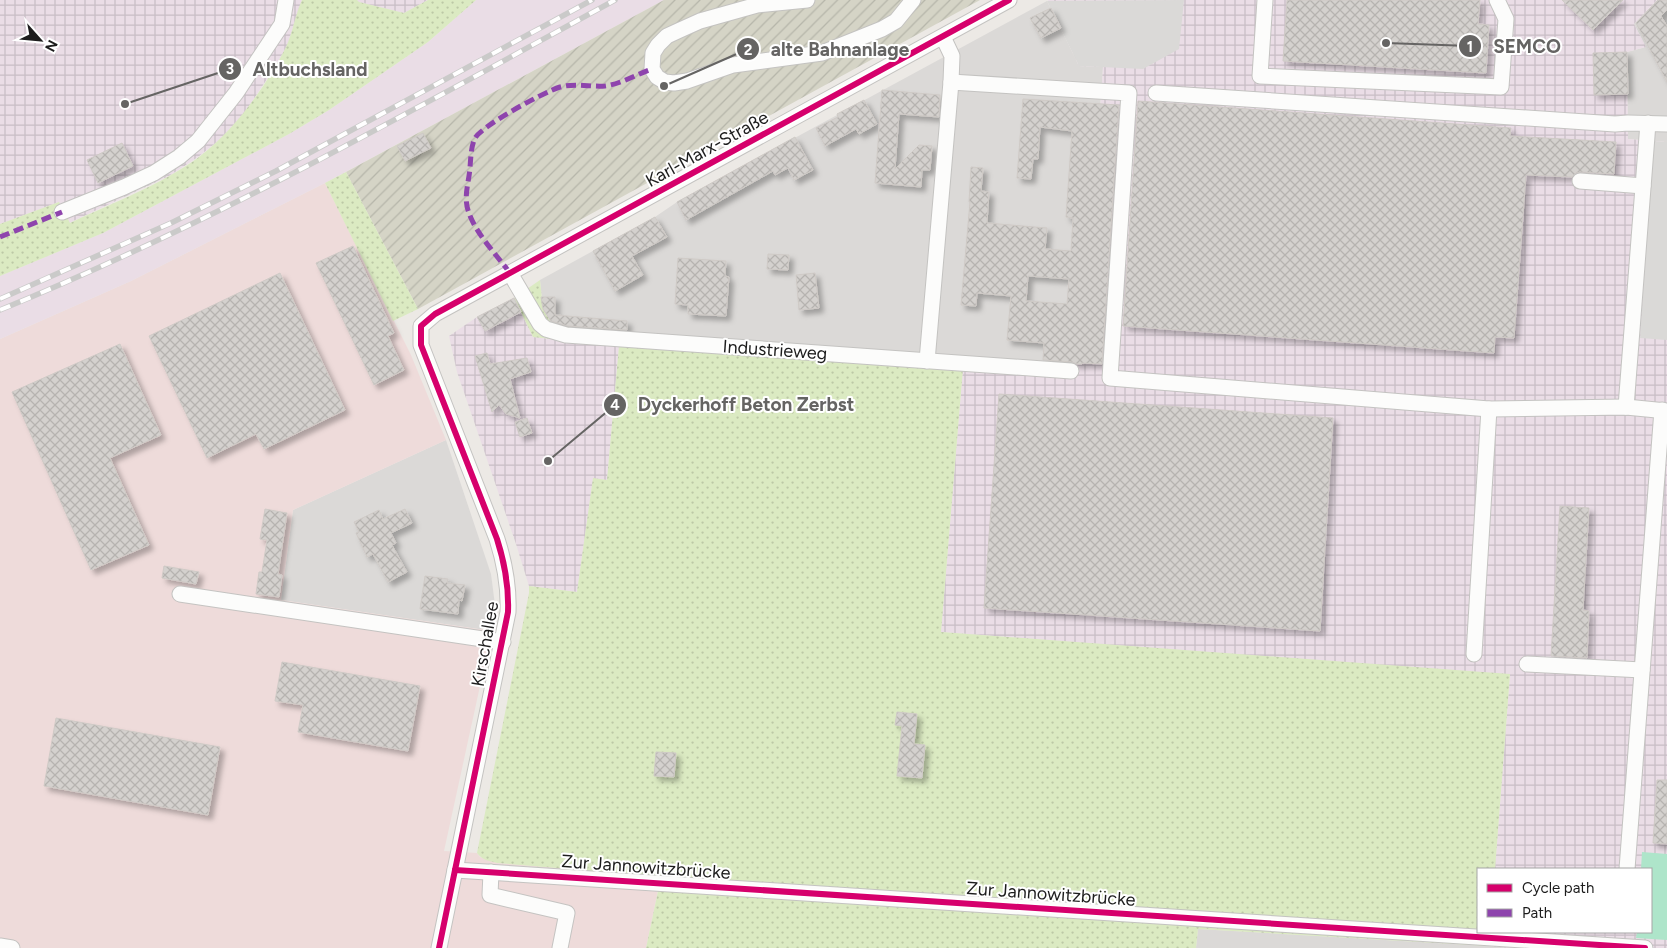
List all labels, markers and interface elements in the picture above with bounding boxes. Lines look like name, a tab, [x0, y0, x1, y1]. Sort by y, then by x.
north arrow	[15, 15, 65, 65]
callout: SEMCO	[1458, 29, 1571, 63]
callout: alte Bahnanlage	[735, 32, 919, 66]
text: SEMCO	[1493, 35, 1561, 58]
text: N	[41, 37, 61, 54]
text: alte Bahnanlage	[771, 38, 910, 61]
text: 1	[1467, 38, 1473, 56]
text: 2	[744, 41, 753, 59]
callout: Altbuchsland	[217, 52, 377, 86]
text: Altbuchsland	[253, 58, 367, 81]
text: 3	[226, 60, 234, 78]
street label: Karl-Marx-Straße	[642, 106, 772, 192]
street label: Industrieweg	[722, 335, 828, 365]
callout: Dyckerhoff Beton Zerbst	[602, 388, 864, 422]
text: Dyckerhoff Beton Zerbst	[638, 393, 855, 416]
text: 4	[610, 396, 620, 414]
street label: Kirschallee	[467, 599, 503, 688]
street label: Zur Jannowitzbrücke	[561, 850, 732, 884]
legend	[1477, 868, 1652, 933]
street label: Zur Jannowitzbrücke	[966, 877, 1137, 911]
text: Cycle path	[1522, 879, 1594, 897]
text: Path	[1522, 904, 1552, 922]

